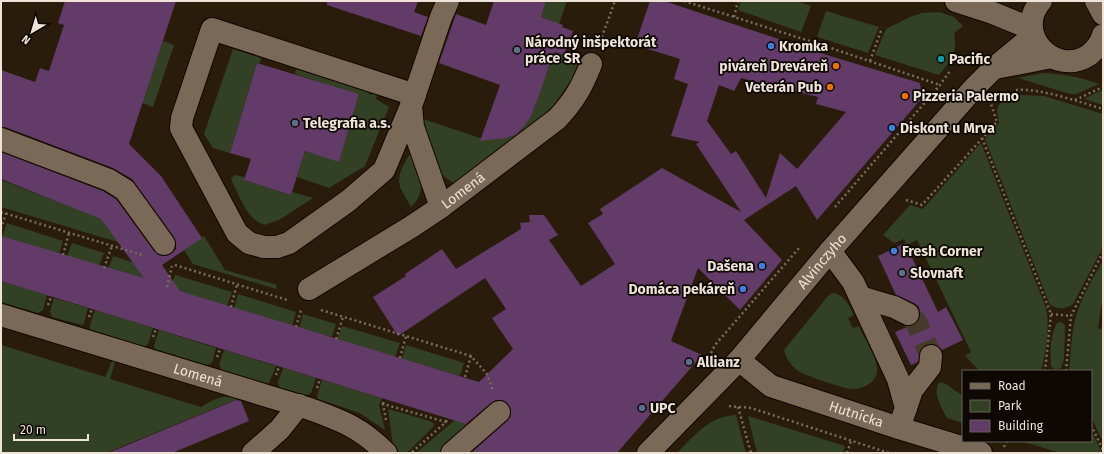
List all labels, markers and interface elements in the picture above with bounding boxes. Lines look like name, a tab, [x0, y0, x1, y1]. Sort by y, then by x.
north arrow	[12, 12, 52, 52]
text: N	[19, 32, 33, 47]
place label: Národný inšpektorát práce SR	[525, 34, 657, 67]
place label: Kromka	[779, 38, 829, 55]
marker: Kromka	[766, 41, 776, 51]
marker: Národný inšpektorát práce SR	[512, 45, 522, 55]
place label: Pacific	[949, 51, 990, 68]
marker: Pacific	[936, 54, 946, 64]
place label: piváreň Dreváreň	[719, 58, 828, 75]
marker: piváreň Dreváreň	[831, 61, 841, 71]
place label: Veterán Pub	[744, 79, 822, 96]
marker: Veterán Pub	[825, 82, 835, 92]
place label: Pizzeria Palermo	[913, 88, 1019, 105]
marker: Pizzeria Palermo	[900, 91, 910, 101]
place label: Telegrafia a.s.	[303, 115, 391, 132]
marker: Telegrafia a.s.	[290, 118, 300, 128]
place label: Diskont u Mrva	[900, 120, 995, 137]
marker: Diskont u Mrva	[887, 123, 897, 133]
street label: Lomená	[438, 168, 488, 212]
street label: Alvinczyho	[794, 230, 850, 292]
place label: Fresh Corner	[902, 243, 983, 260]
marker: Fresh Corner	[889, 246, 899, 256]
place label: Dašena	[707, 258, 754, 275]
marker: Dašena	[757, 261, 767, 271]
place label: Slovnaft	[910, 265, 964, 282]
marker: Slovnaft	[897, 268, 907, 278]
place label: Domáca pekáreň	[628, 281, 735, 298]
marker: Domáca pekáreň	[738, 284, 748, 294]
place label: Allianz	[696, 354, 740, 371]
marker: Allianz	[684, 357, 694, 367]
street label: Lomená	[172, 360, 225, 390]
legend	[962, 370, 1092, 442]
text: Road	[998, 379, 1026, 393]
street label: Hutnícka	[827, 397, 886, 431]
text: Park	[998, 399, 1022, 413]
place label: UPC	[650, 400, 676, 417]
marker: UPC	[637, 403, 647, 413]
scale bar	[14, 416, 88, 442]
text: Building	[998, 419, 1044, 433]
text: 20 m	[20, 423, 46, 437]

